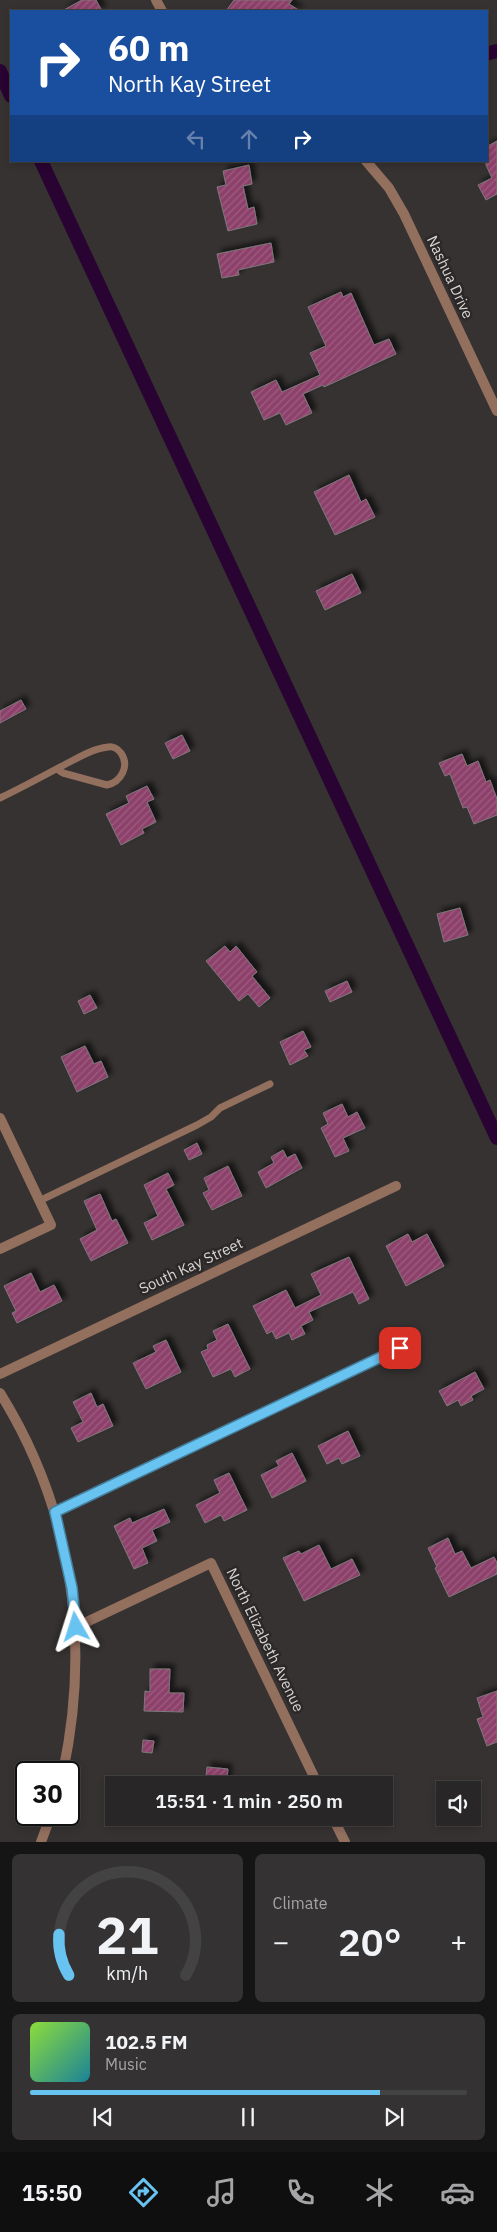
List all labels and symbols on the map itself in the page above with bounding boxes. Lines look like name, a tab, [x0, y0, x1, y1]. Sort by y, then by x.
street label: Nashua Drive	[423, 232, 478, 321]
street label: South Kay Street	[136, 1233, 246, 1298]
pin	[379, 1327, 421, 1369]
street label: North Elizabeth Avenue	[222, 1565, 309, 1715]
position arrow	[49, 1600, 101, 1652]
speed limit sign: 30	[15, 1761, 80, 1826]

